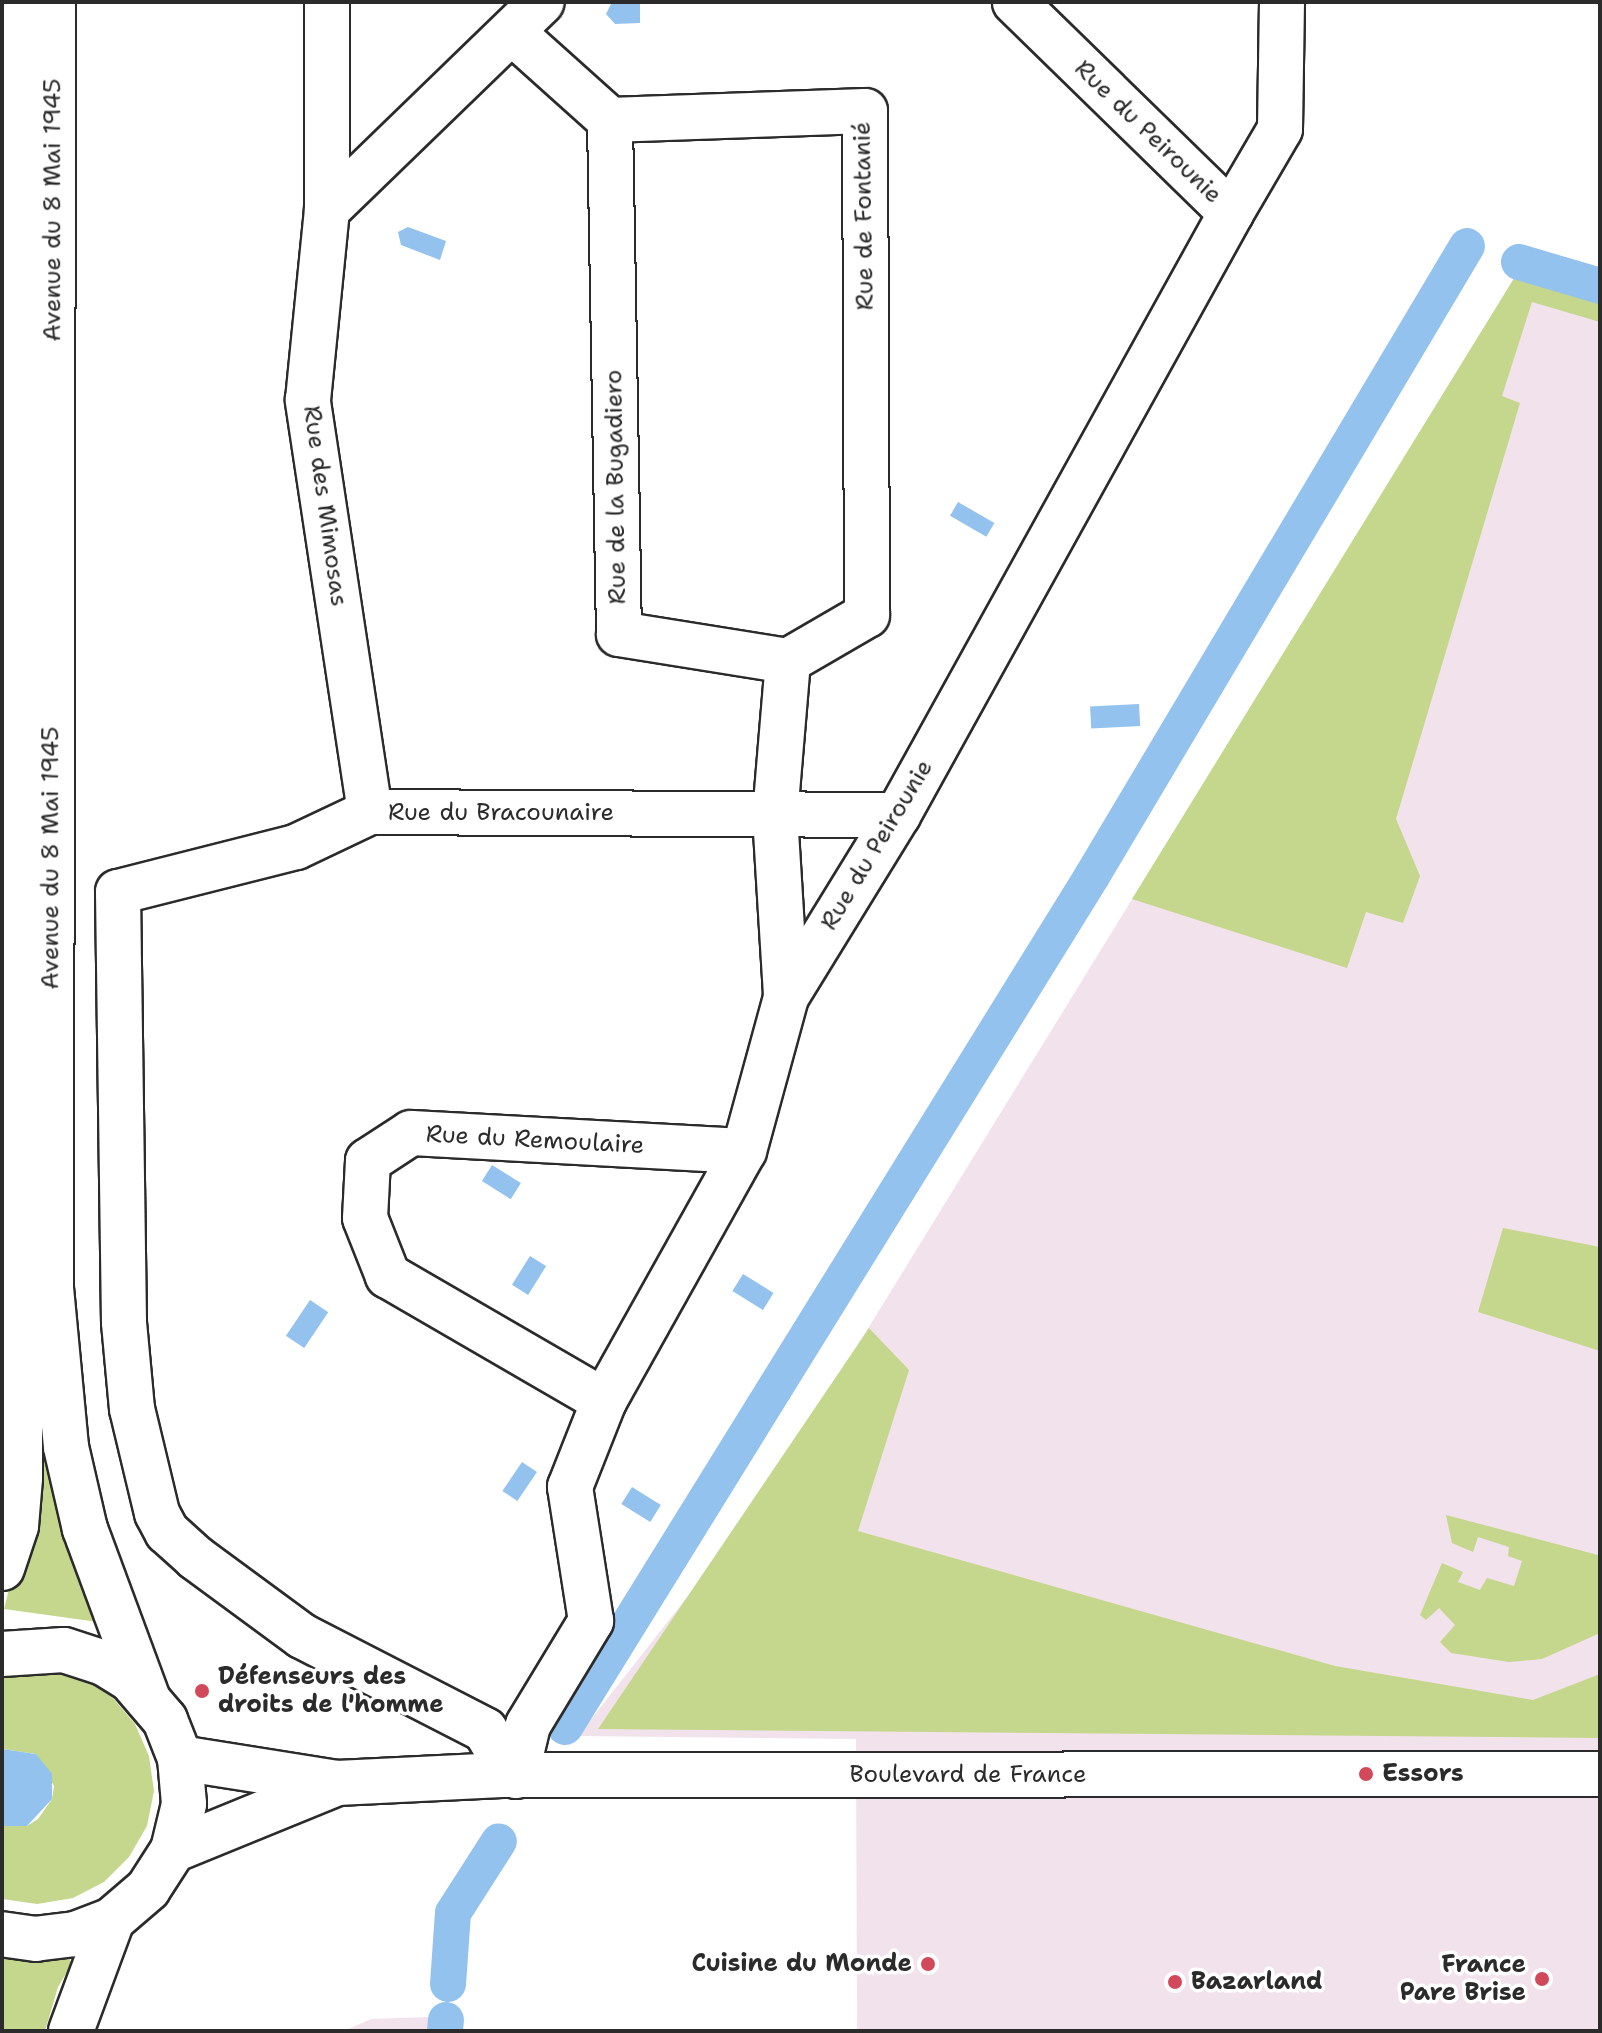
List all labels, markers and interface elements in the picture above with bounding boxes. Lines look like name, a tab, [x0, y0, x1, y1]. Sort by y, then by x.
street label: Rue du Peirounie	[1068, 54, 1228, 210]
street label: Avenue du 8 Mai 1945	[39, 78, 67, 342]
street label: Rue de Fontanié	[848, 121, 880, 311]
street label: Rue de la Bugadiero	[600, 369, 632, 605]
street label: Rue des Mimosas	[297, 404, 353, 608]
street label: Avenue du 8 Mai 1945	[37, 726, 65, 990]
street label: Rue du Peirounie	[815, 755, 939, 935]
street label: Rue du Bracounaire	[388, 799, 614, 827]
street label: Rue du Remoulaire	[425, 1120, 645, 1160]
place label: Défenseurs des droits de l'homme	[218, 1663, 444, 1719]
marker: Défenseurs des droits de l'homme	[193, 1682, 211, 1700]
place label: Essors	[1382, 1760, 1464, 1788]
street label: Boulevard de France	[849, 1761, 1087, 1789]
marker: Essors	[1357, 1765, 1375, 1783]
place label: Cuisine du Monde	[692, 1950, 912, 1978]
place label: France Pare Brise	[1400, 1951, 1526, 2007]
marker: Cuisine du Monde	[919, 1955, 937, 1973]
place label: Bazarland	[1191, 1968, 1323, 1996]
marker: France Pare Brise	[1533, 1970, 1551, 1988]
marker: Bazarland	[1166, 1973, 1184, 1991]

